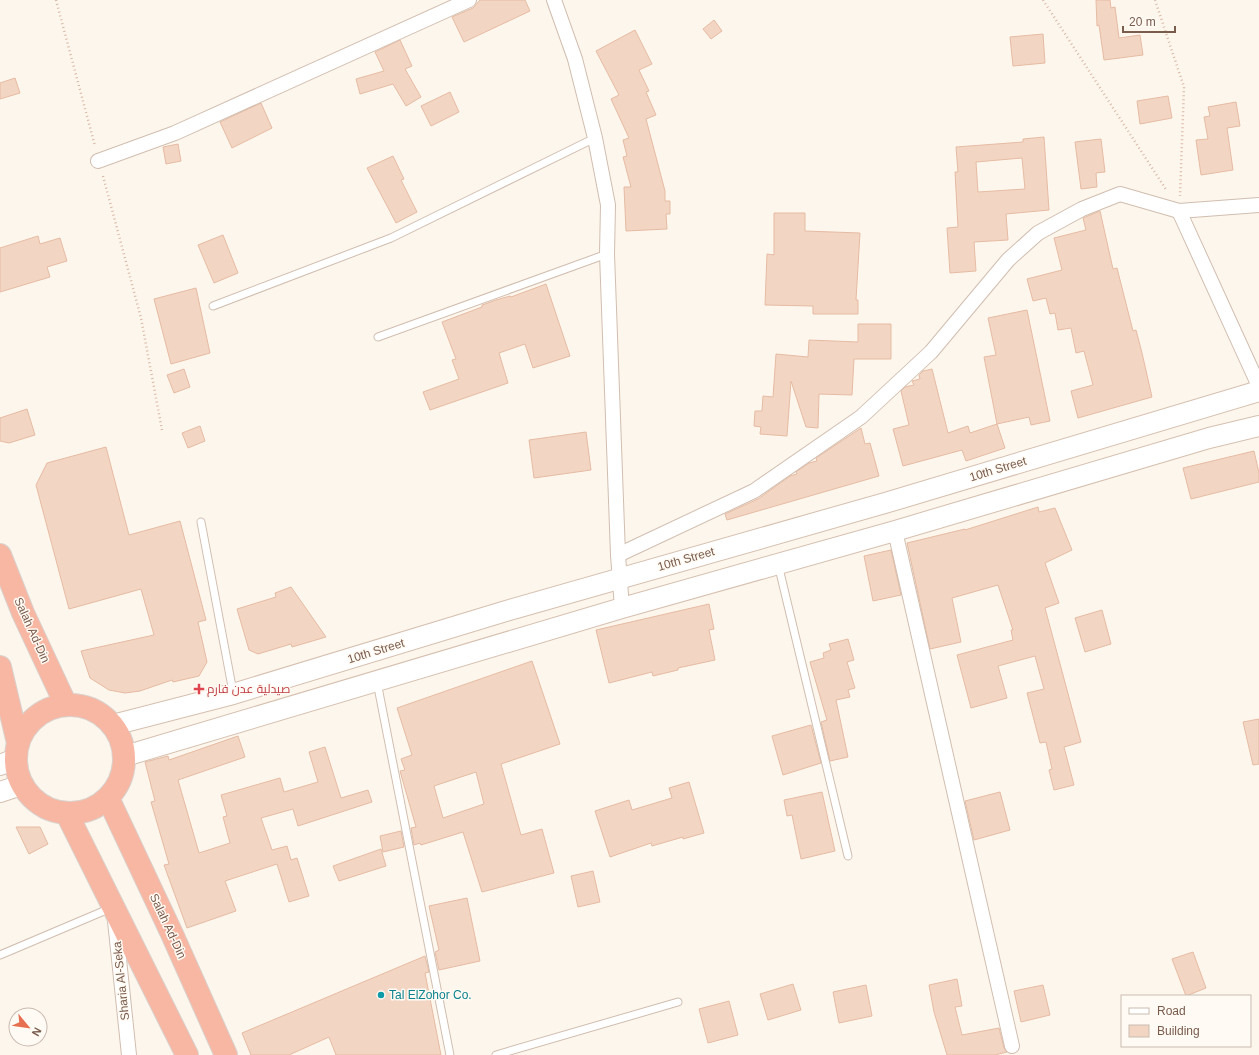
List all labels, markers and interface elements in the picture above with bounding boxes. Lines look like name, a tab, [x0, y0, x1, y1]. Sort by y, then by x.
scale bar	[1123, 8, 1175, 34]
text: 20 m	[1129, 15, 1156, 29]
street label: 10th Street	[968, 454, 1029, 484]
street label: 10th Street	[656, 544, 717, 574]
street label: Salah Ad-Din	[11, 595, 53, 665]
street label: 10th Street	[346, 636, 407, 666]
place label: صيدلية عدن فارم	[207, 682, 290, 697]
marker: صيدلية عدن فارم	[194, 684, 204, 694]
street label: Salah Ad-Din	[147, 891, 189, 961]
street label: Sharia Al-Seka	[110, 940, 132, 1021]
place label: Tal ElZohor Co.	[389, 988, 472, 1002]
marker: Tal ElZohor Co.	[376, 990, 386, 1000]
legend	[1121, 995, 1251, 1047]
text: Road	[1157, 1004, 1186, 1018]
north arrow	[8, 1007, 48, 1047]
text: Building	[1157, 1024, 1200, 1038]
text: N	[30, 1025, 44, 1038]

